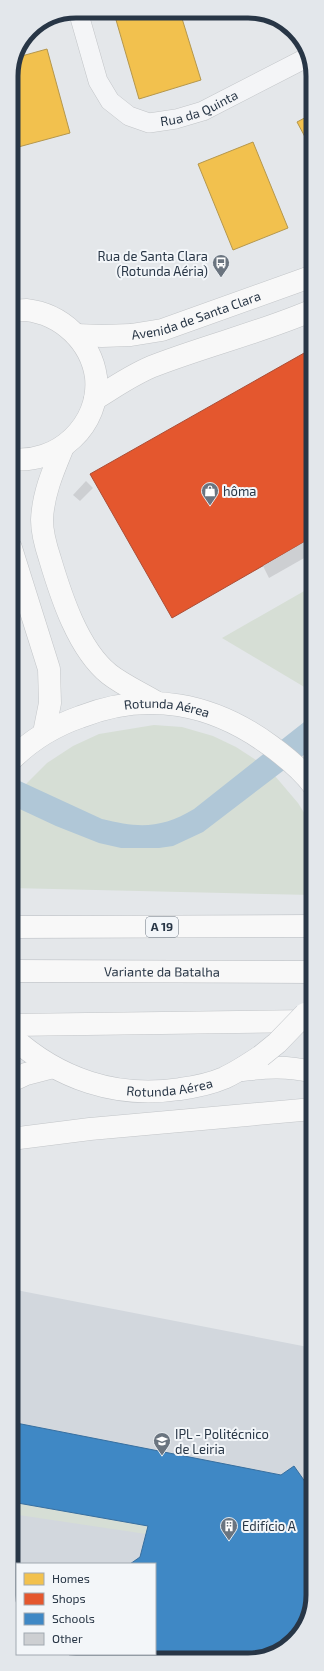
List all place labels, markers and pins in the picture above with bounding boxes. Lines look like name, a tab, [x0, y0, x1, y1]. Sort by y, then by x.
place label: Rua de Santa Clara (Rotunda Aéria)	[97, 248, 208, 279]
bus stop icon: Rua de Santa Clara (Rotunda Aéria)	[211, 253, 231, 278]
shop icon: hôma	[200, 481, 220, 506]
place label: hôma	[223, 483, 256, 499]
place label: IPL - Politécnico de Leiria	[175, 1426, 269, 1457]
school or university icon: IPL - Politécnico de Leiria	[152, 1431, 172, 1456]
building icon: Edifício A	[219, 1516, 239, 1541]
place label: Edifício A	[242, 1518, 296, 1534]

